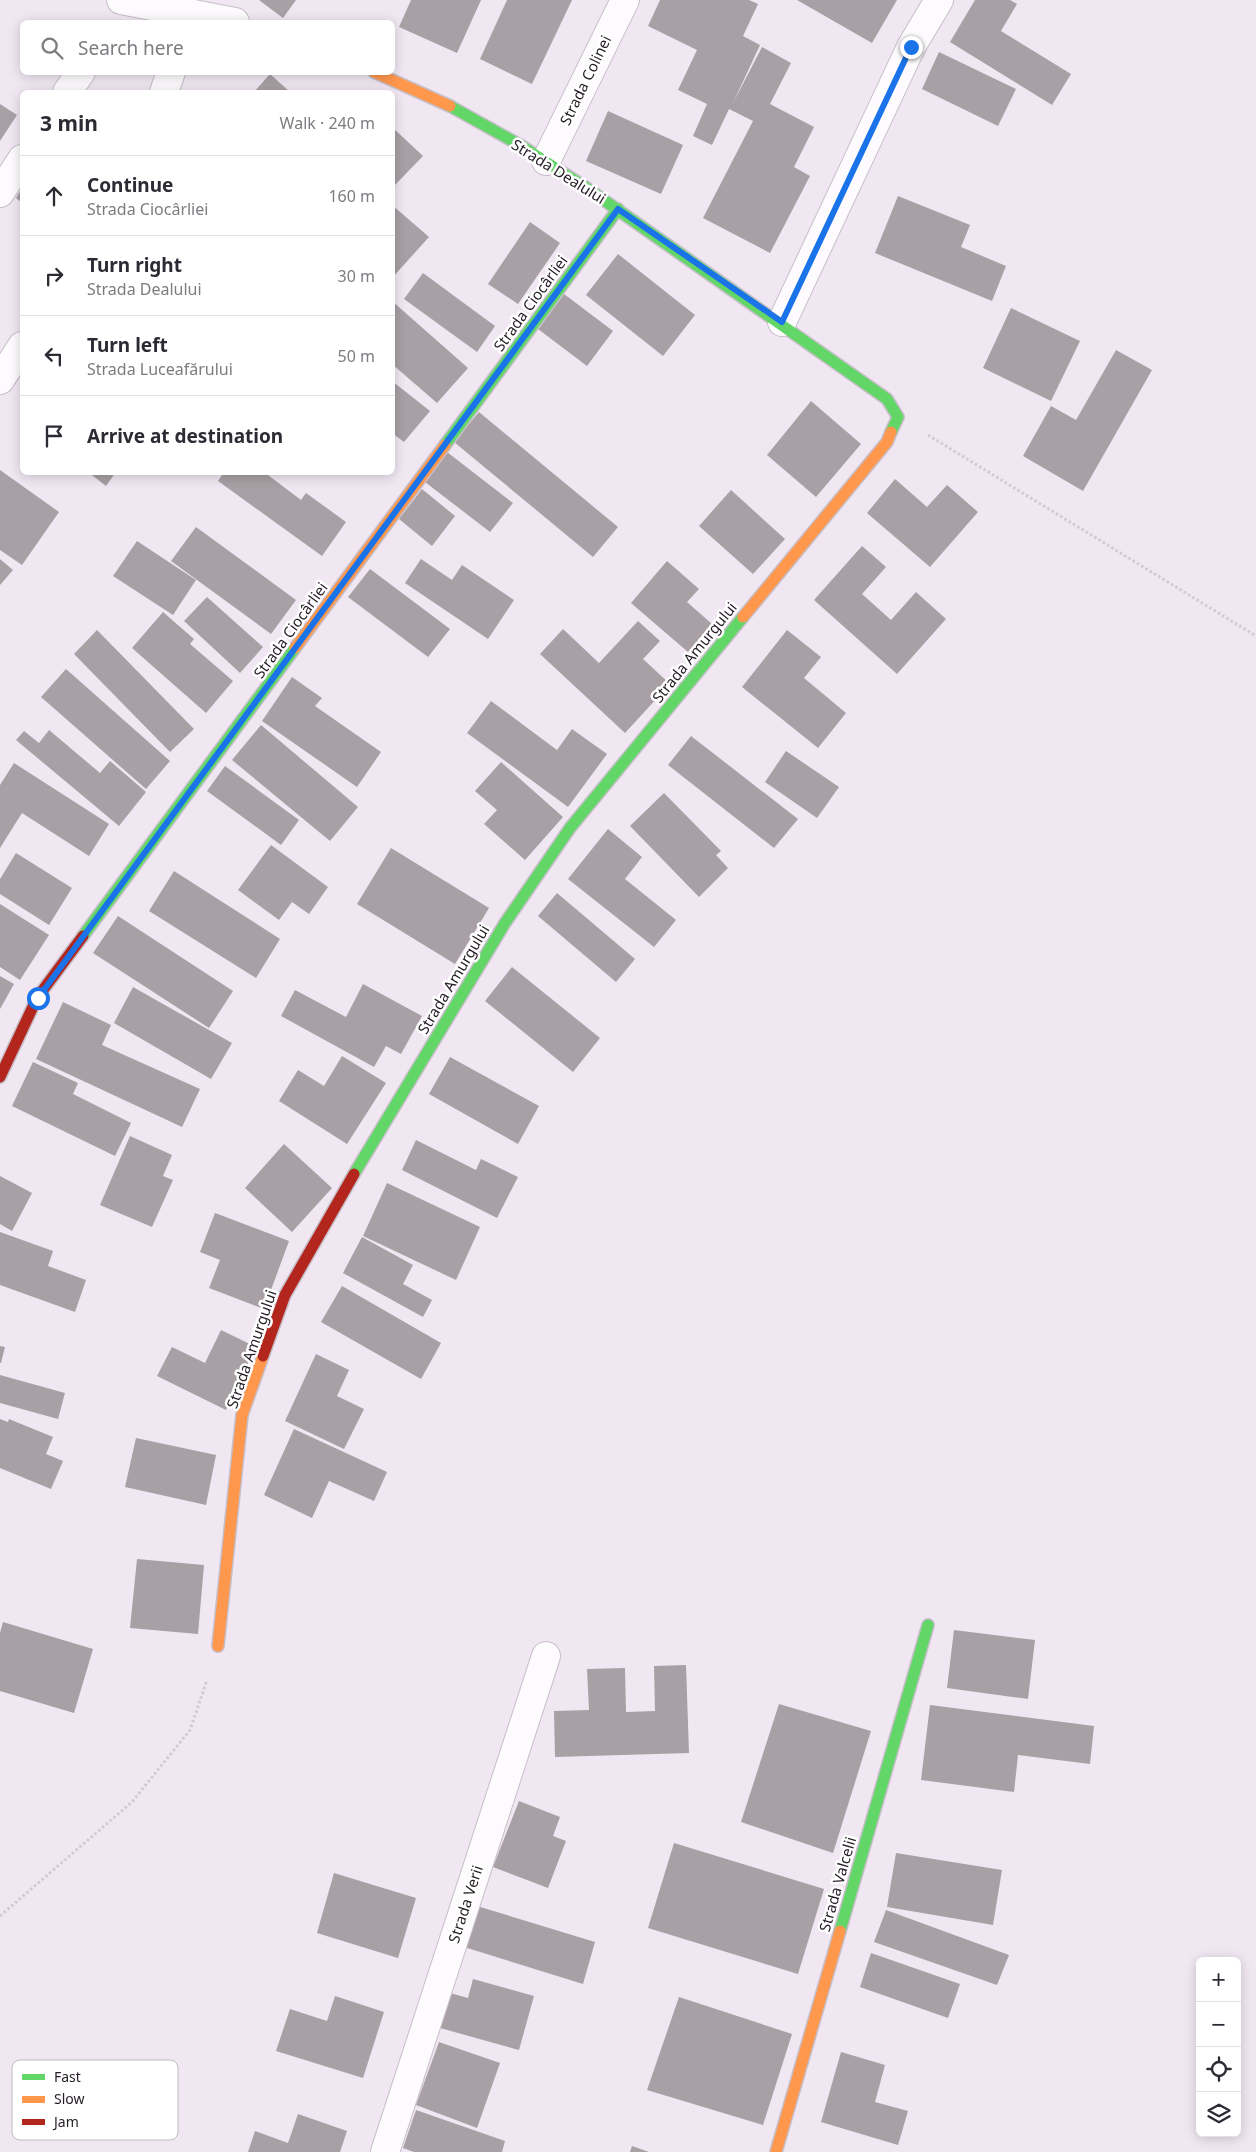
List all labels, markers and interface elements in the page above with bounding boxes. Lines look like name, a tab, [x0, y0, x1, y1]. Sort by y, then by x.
search box	[20, 20, 395, 75]
street label: Strada Colinei	[555, 32, 615, 128]
icon: search	[38, 34, 66, 62]
text: Search here	[78, 35, 184, 61]
route end	[900, 36, 923, 59]
text: 3 min	[40, 109, 98, 137]
text: Walk · 240 m	[280, 112, 375, 134]
street label: Strada Dealului	[508, 134, 610, 208]
text: Continue	[87, 172, 173, 198]
icon: ahead	[40, 182, 68, 210]
text: 160 m	[328, 185, 375, 207]
text: Strada Ciocârliei	[87, 198, 208, 220]
street label: Strada Ciocârliei	[488, 251, 572, 355]
text: Turn right	[87, 252, 182, 278]
icon: right	[40, 262, 68, 290]
text: 30 m	[338, 265, 375, 287]
text: Strada Dealului	[87, 278, 202, 300]
text: Turn left	[87, 332, 168, 358]
icon: left	[40, 342, 68, 370]
text: 50 m	[338, 345, 375, 367]
text: Strada Luceafărului	[87, 358, 233, 380]
icon: arrive	[40, 422, 68, 450]
text: Arrive at destination	[87, 423, 283, 449]
street label: Strada Ciocârliei	[248, 578, 332, 682]
street label: Strada Amurgului	[647, 598, 741, 706]
street label: Strada Amurgului	[413, 921, 493, 1037]
route start	[27, 987, 50, 1010]
street label: Strada Amurgului	[221, 1287, 281, 1411]
street label: Strada Valcelii	[814, 1834, 860, 1934]
street label: Strada Verii	[443, 1863, 487, 1945]
map controls	[1196, 1957, 1241, 2137]
button: +	[1196, 1957, 1241, 2002]
button: −	[1196, 2002, 1241, 2047]
button: locate	[1196, 2047, 1241, 2092]
legend	[12, 2060, 178, 2140]
text: Fast	[54, 2067, 81, 2086]
text: Slow	[54, 2089, 85, 2108]
button: layers	[1196, 2092, 1241, 2137]
text: Jam	[52, 2112, 79, 2131]

